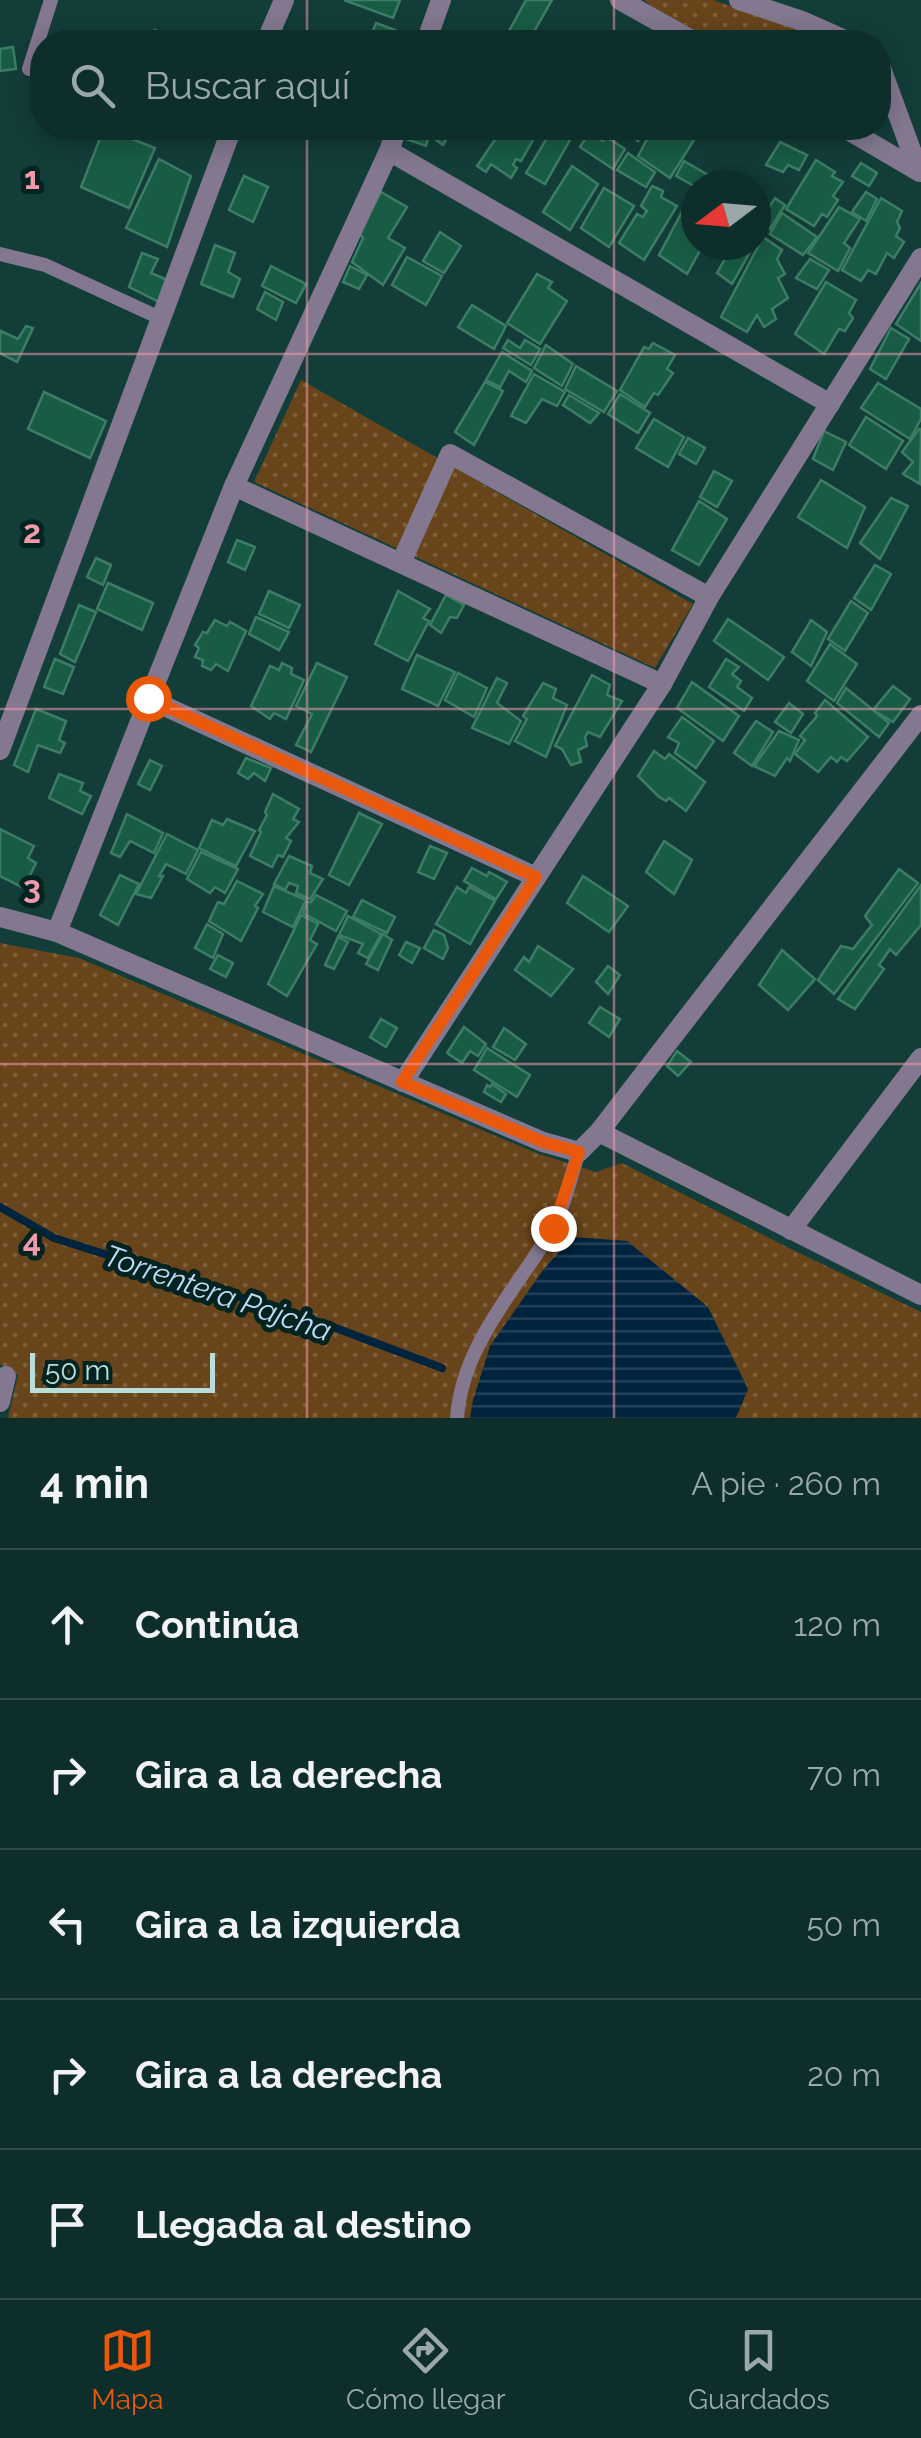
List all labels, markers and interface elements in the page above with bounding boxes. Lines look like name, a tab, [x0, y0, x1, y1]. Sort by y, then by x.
search box	[30, 30, 891, 140]
icon: search	[65, 58, 120, 113]
text: Buscar aquí	[145, 63, 350, 108]
text: 1	[24, 159, 40, 196]
north arrow	[681, 170, 771, 260]
text: 2	[23, 513, 41, 550]
route start	[126, 676, 172, 722]
text: 3	[23, 868, 41, 905]
route end	[531, 1206, 577, 1252]
text: 4	[23, 1222, 41, 1259]
water label: Torrentera Pajcha	[100, 1238, 336, 1348]
scale bar	[30, 1348, 215, 1392]
text: 50 m	[45, 1354, 110, 1387]
text: 4 min	[40, 1459, 149, 1508]
text: A pie · 260 m	[691, 1465, 881, 1502]
icon: ahead	[40, 1597, 95, 1652]
text: Continúa	[135, 1602, 299, 1647]
text: 120 m	[793, 1606, 881, 1643]
icon: right	[40, 1747, 95, 1802]
text: Gira a la derecha	[135, 1752, 442, 1797]
text: 70 m	[807, 1756, 881, 1793]
icon: left	[40, 1897, 95, 1952]
text: Gira a la izquierda	[135, 1902, 461, 1947]
text: 50 m	[806, 1906, 881, 1943]
icon: right	[40, 2047, 95, 2102]
text: Gira a la derecha	[135, 2052, 442, 2097]
text: 20 m	[807, 2056, 881, 2093]
icon: arrive	[40, 2197, 95, 2252]
text: Llegada al destino	[135, 2202, 472, 2247]
tab: Mapa	[91, 2323, 163, 2416]
tab: Cómo llegar	[346, 2323, 506, 2416]
tab: Guardados	[688, 2323, 830, 2416]

